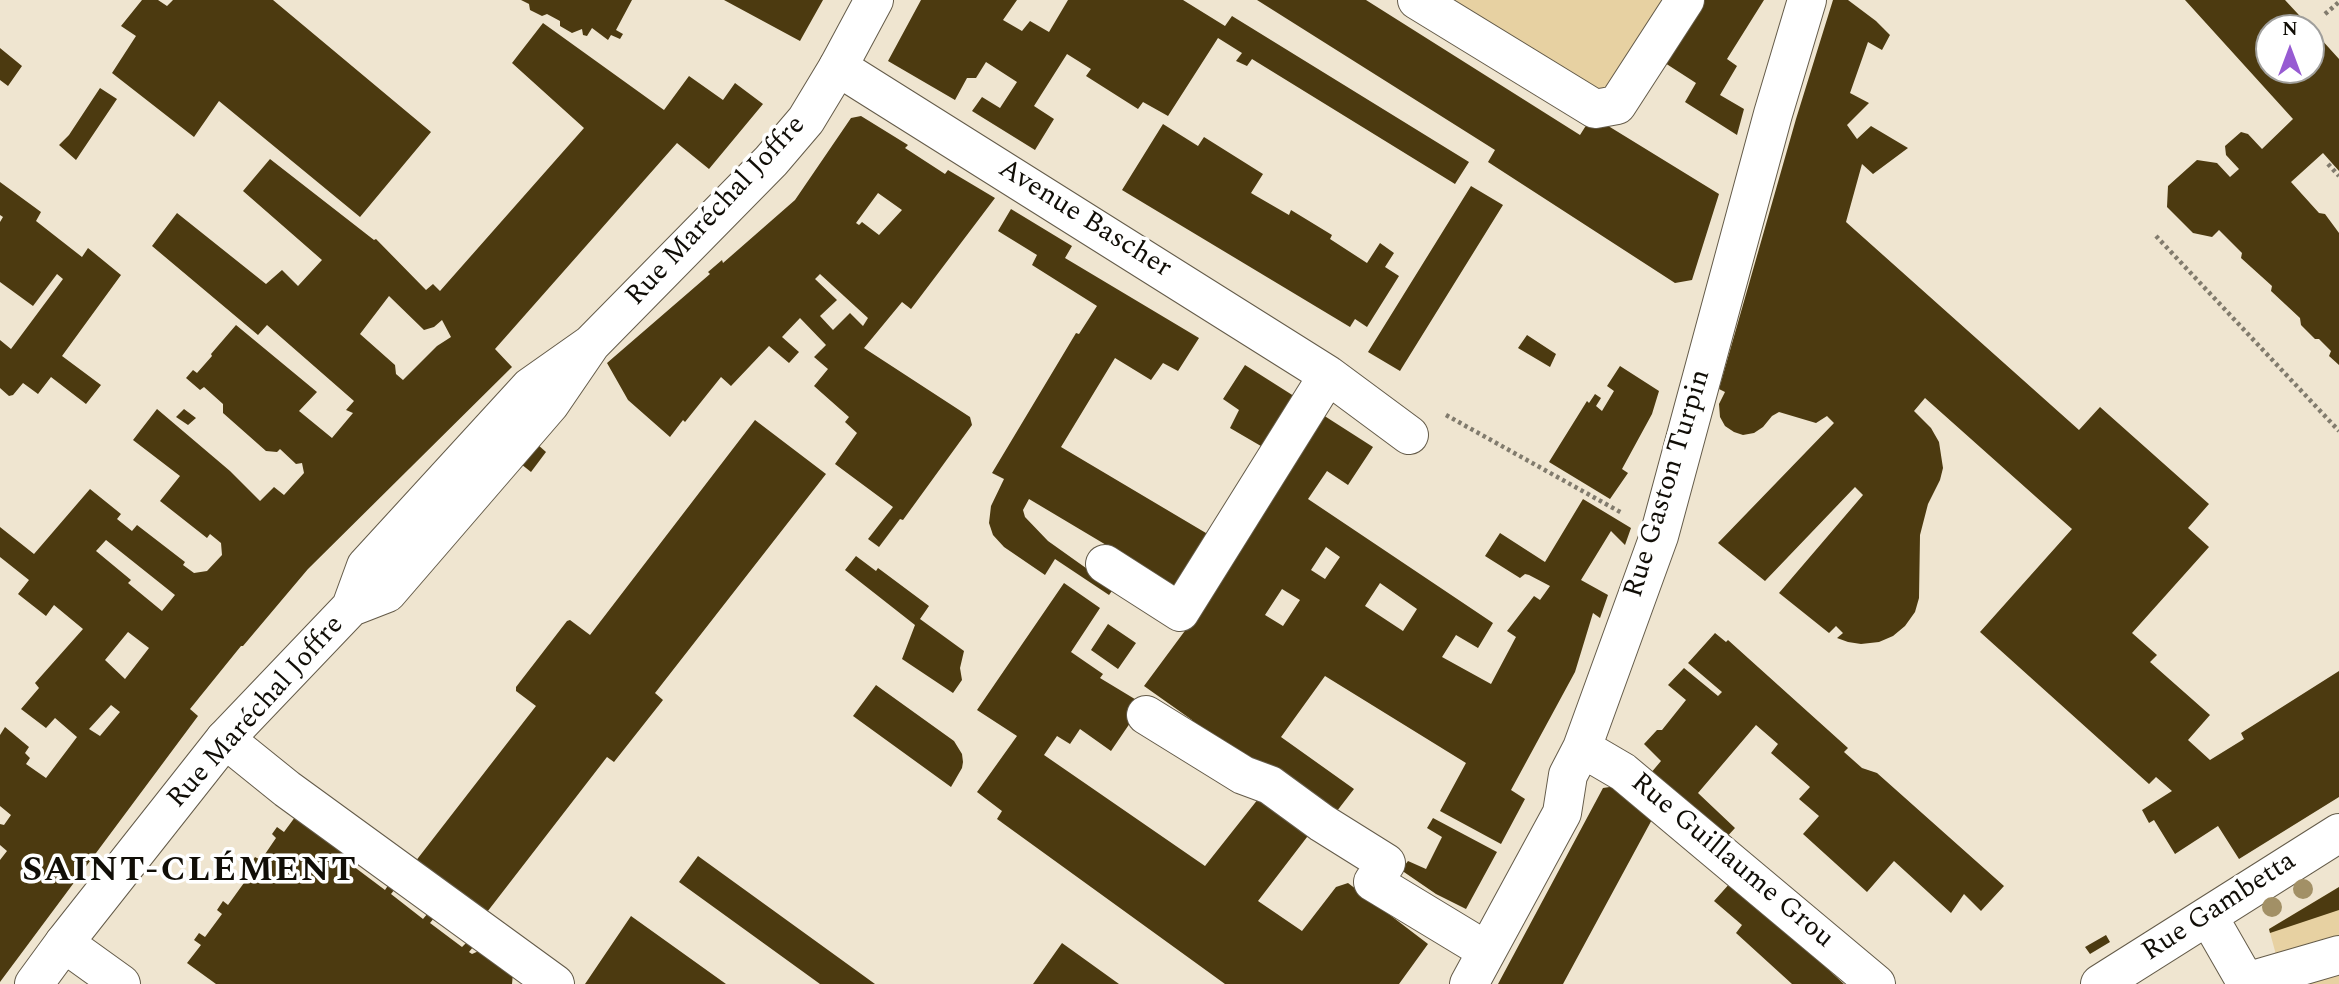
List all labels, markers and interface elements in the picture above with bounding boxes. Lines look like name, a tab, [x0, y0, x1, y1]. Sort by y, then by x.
north arrow	[2255, 14, 2325, 84]
text: N	[2282, 15, 2298, 44]
street label: Rue Maréchal Joffre	[620, 110, 814, 314]
street label: Avenue Bascher	[991, 153, 1177, 287]
street label: Rue Gaston Turpin	[1618, 366, 1720, 602]
street label: Rue Maréchal Joffre	[162, 610, 352, 816]
street label: Rue Guillaume Grou	[1623, 767, 1839, 957]
street label: Rue Gambetta	[2137, 846, 2303, 970]
district label: SAINT-CLÉMENT	[24, 852, 356, 894]

